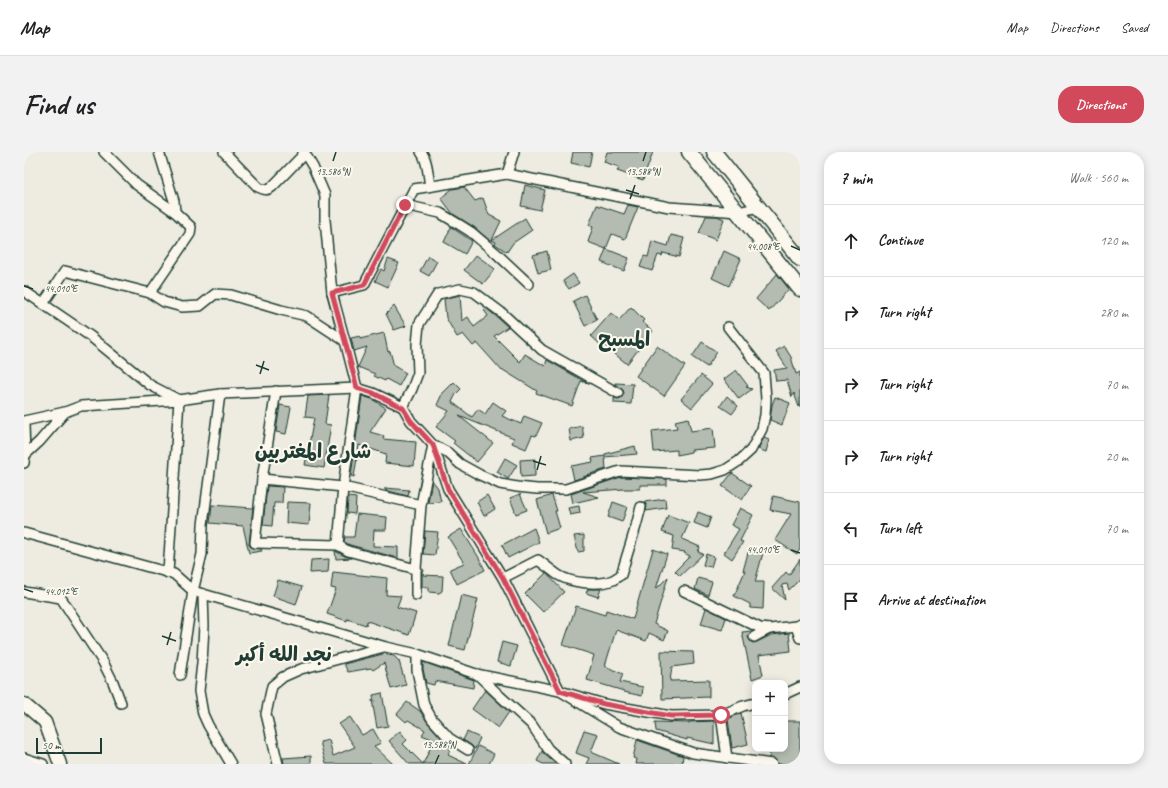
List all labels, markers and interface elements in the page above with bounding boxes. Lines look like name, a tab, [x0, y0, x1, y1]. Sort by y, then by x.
text: Map	[20, 16, 50, 40]
text: Map	[1007, 19, 1028, 36]
text: Directions	[1050, 19, 1099, 36]
text: Saved	[1121, 19, 1148, 36]
button: Directions	[1058, 86, 1144, 123]
text: Find us	[24, 87, 94, 122]
text: 13.586°N	[316, 165, 352, 178]
text: 13.588°N	[626, 165, 662, 178]
text: 7 min	[840, 168, 873, 189]
text: Walk · 560 m	[1069, 170, 1128, 186]
route end	[396, 196, 414, 214]
icon: ahead	[840, 230, 862, 252]
text: Continue	[878, 231, 923, 250]
text: 120 m	[1100, 233, 1128, 249]
text: 44.008°E	[747, 240, 781, 253]
text: 44.010°E	[45, 282, 79, 295]
icon: right	[840, 302, 862, 324]
text: Turn right	[878, 303, 931, 322]
text: 280 m	[1100, 305, 1128, 321]
district label: المسبح	[598, 327, 650, 352]
icon: right	[840, 374, 862, 396]
text: Turn right	[878, 375, 931, 394]
text: 70 m	[1106, 377, 1128, 393]
district label: شارع المغتربين	[255, 439, 371, 465]
icon: right	[840, 446, 862, 468]
text: Turn right	[878, 447, 931, 466]
text: 20 m	[1106, 449, 1128, 465]
icon: left	[840, 518, 862, 540]
text: Turn left	[878, 519, 921, 538]
text: 70 m	[1106, 521, 1128, 537]
text: 44.010°E	[747, 543, 781, 556]
text: 44.012°E	[45, 585, 79, 598]
icon: arrive	[840, 590, 862, 612]
text: Arrive at destination	[878, 591, 985, 610]
district label: نجد الله أكبر	[234, 642, 332, 667]
map controls	[752, 680, 788, 752]
button: +	[752, 680, 788, 716]
route start	[712, 706, 730, 724]
button: −	[752, 716, 788, 752]
scale bar	[36, 736, 102, 755]
text: 50 m	[42, 738, 61, 752]
text: 13.588°N	[422, 738, 458, 751]

